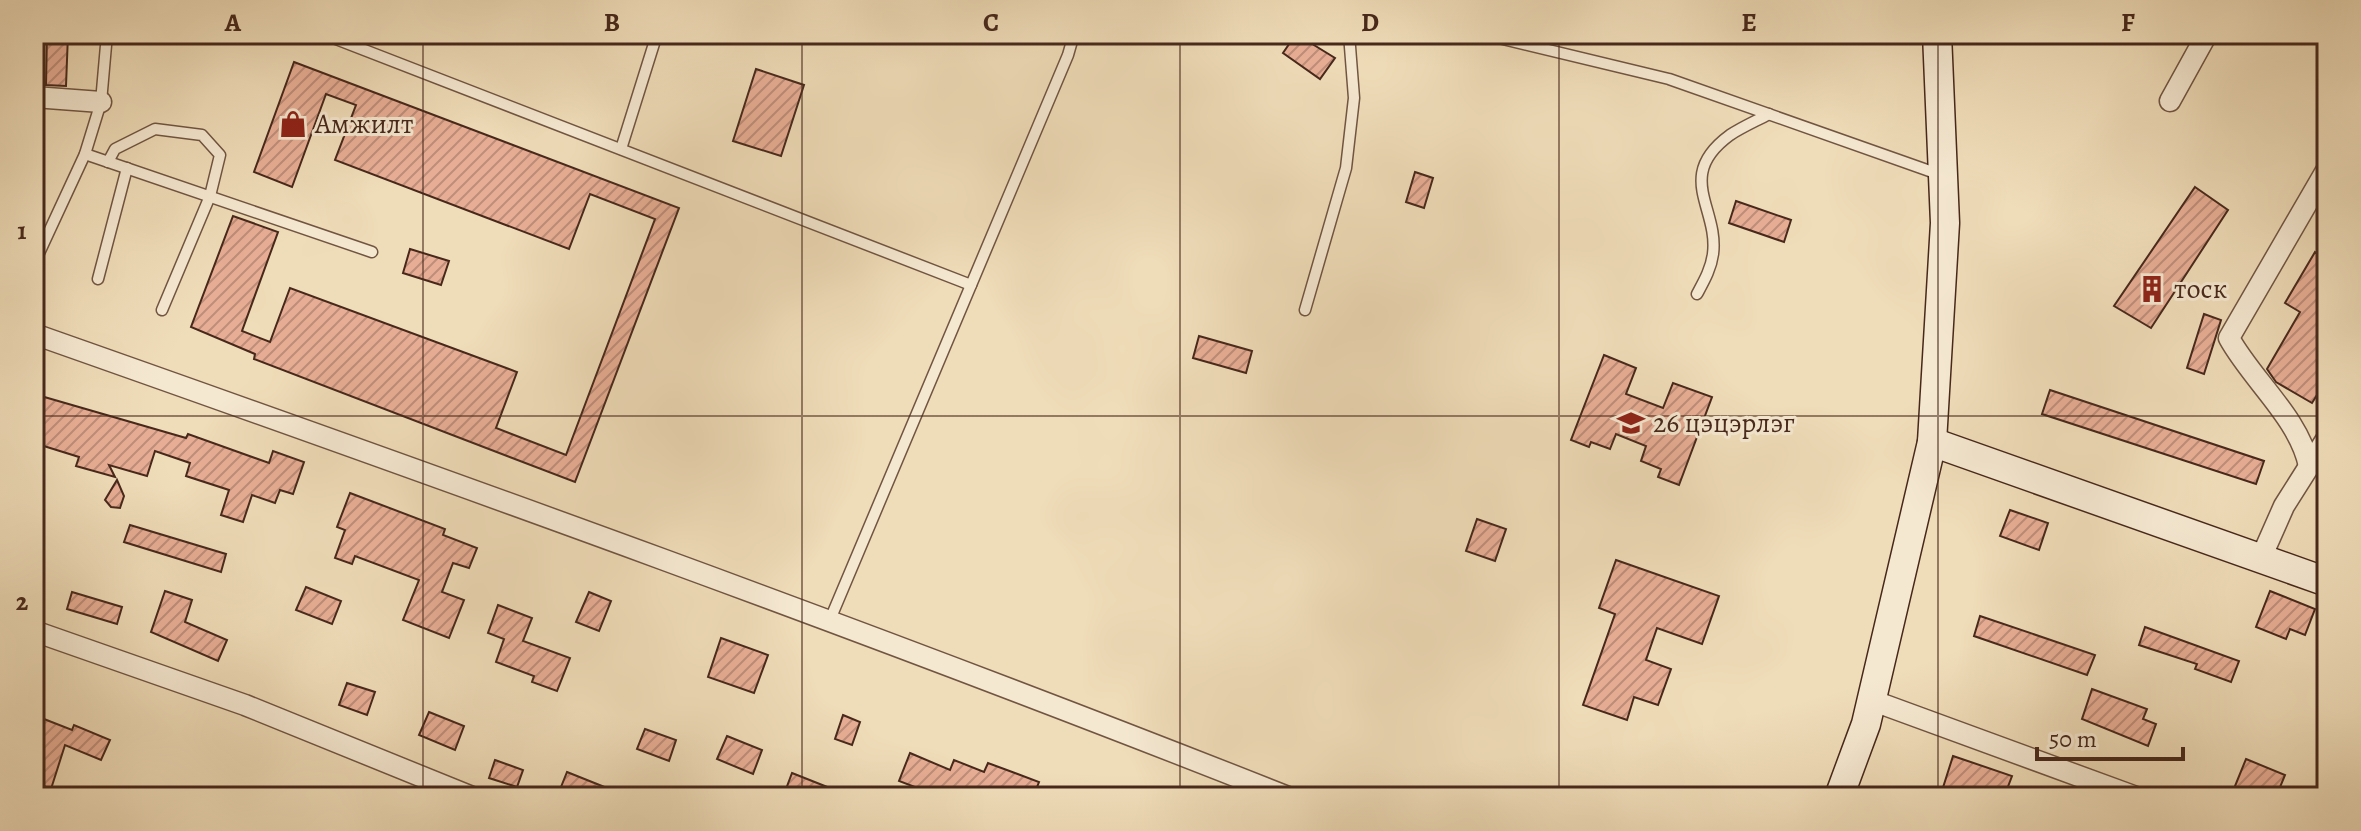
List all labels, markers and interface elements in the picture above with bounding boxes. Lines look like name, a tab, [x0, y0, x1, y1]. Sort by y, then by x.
text: A	[224, 5, 242, 40]
text: B	[604, 5, 620, 40]
text: C	[983, 5, 999, 40]
text: D	[1361, 5, 1379, 40]
text: E	[1741, 5, 1757, 40]
text: F	[2121, 5, 2135, 40]
place label: Амжилт	[314, 105, 413, 143]
shop icon: Амжилт	[278, 109, 308, 139]
text: 1	[17, 213, 27, 248]
place label: тоск	[2174, 270, 2227, 308]
building icon: тоск	[2137, 274, 2167, 304]
place label: 26 цэцэрлэг	[1653, 404, 1795, 442]
school or university icon: 26 цэцэрлэг	[1616, 408, 1646, 438]
text: 2	[16, 584, 29, 619]
scale bar	[2037, 711, 2183, 761]
text: 50 m	[2049, 723, 2097, 755]

